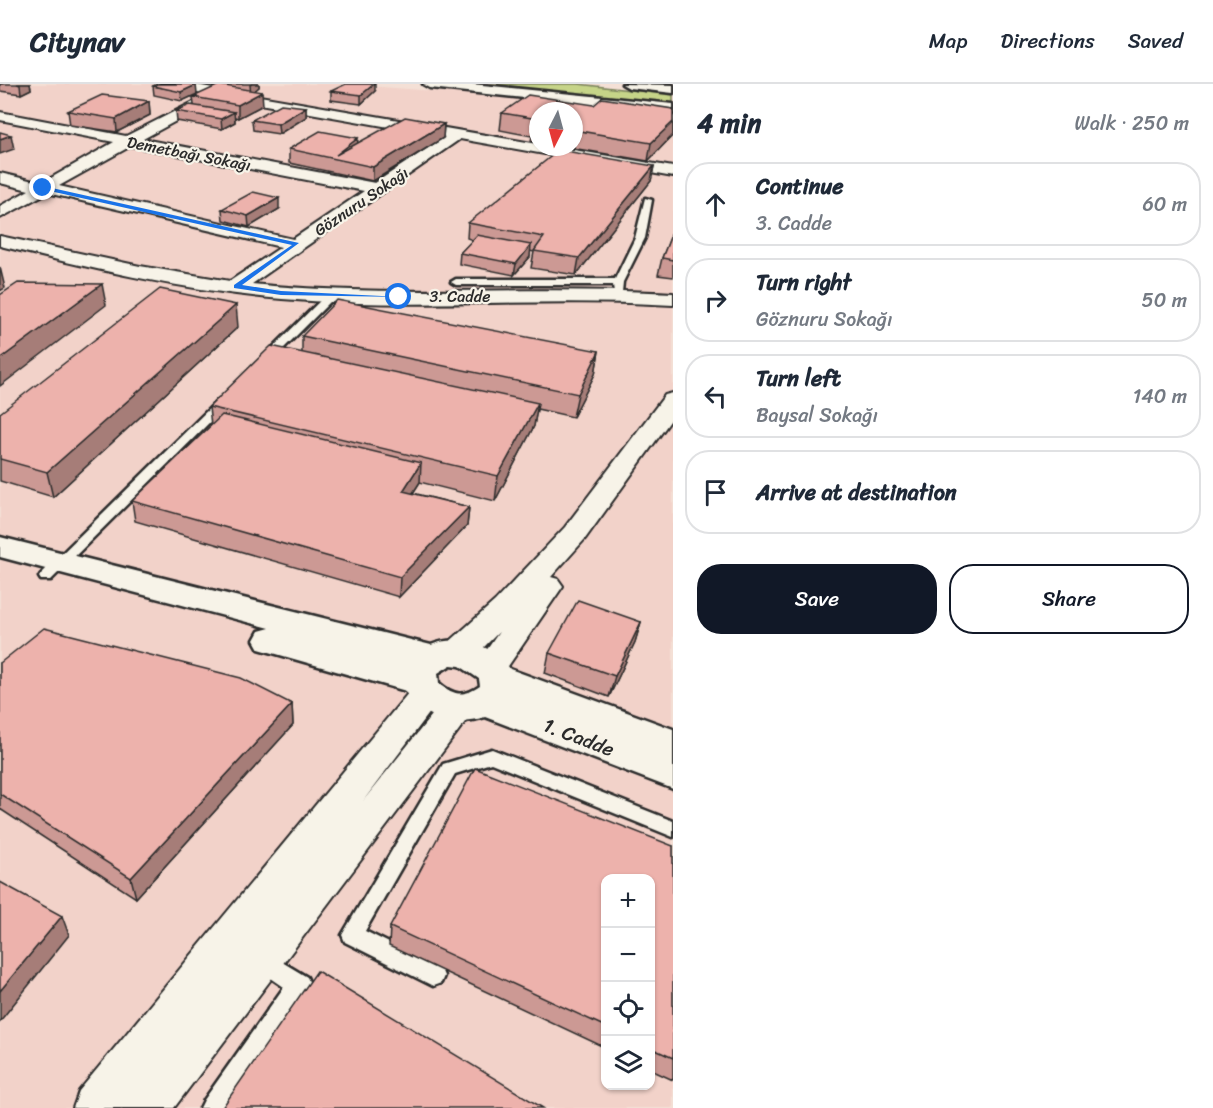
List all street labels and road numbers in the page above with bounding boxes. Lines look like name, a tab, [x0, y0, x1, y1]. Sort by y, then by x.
street label: Demetbağı Sokağı	[124, 127, 253, 180]
street label: Göznuru Sokağı	[308, 159, 415, 244]
street label: 3. Cadde	[430, 282, 490, 311]
street label: 1. Cadde	[538, 708, 619, 767]

